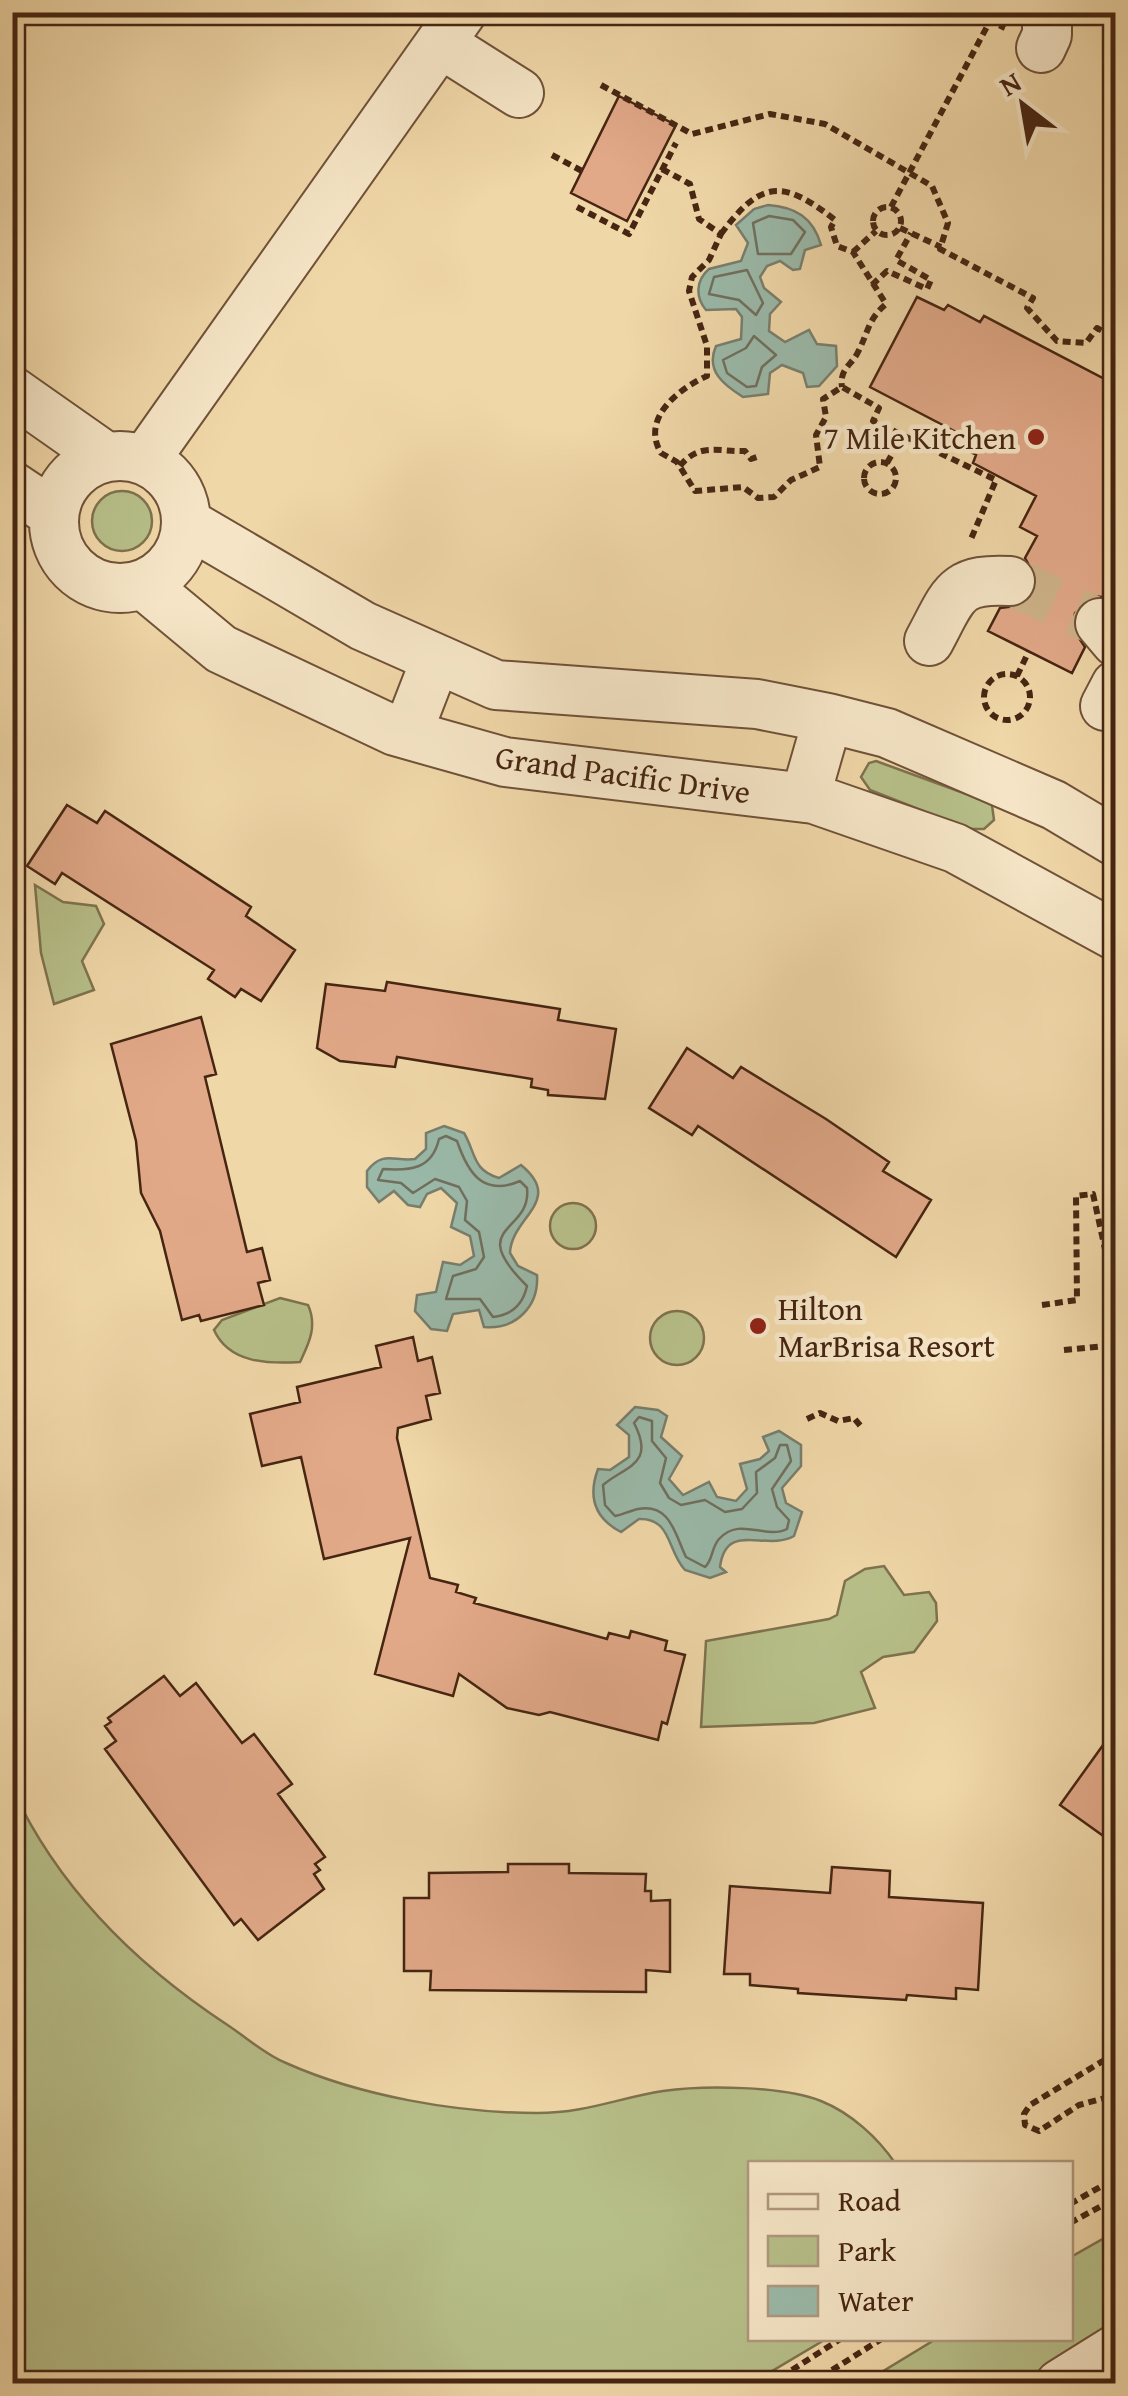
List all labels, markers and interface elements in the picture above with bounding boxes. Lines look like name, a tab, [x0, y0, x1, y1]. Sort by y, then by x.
north arrow	[973, 55, 1073, 155]
text: N	[991, 61, 1029, 106]
place label: 7 Mile Kitchen	[823, 414, 1016, 461]
marker: 7 Mile Kitchen	[1025, 426, 1047, 448]
street label: Grand Pacific Drive	[493, 733, 753, 815]
place label: Hilton MarBrisa Resort	[778, 1285, 995, 1369]
marker: Hilton MarBrisa Resort	[747, 1315, 769, 1337]
legend	[748, 2161, 1073, 2341]
text: Road	[838, 2178, 901, 2222]
text: Park	[838, 2228, 897, 2272]
text: Water	[838, 2278, 914, 2322]

